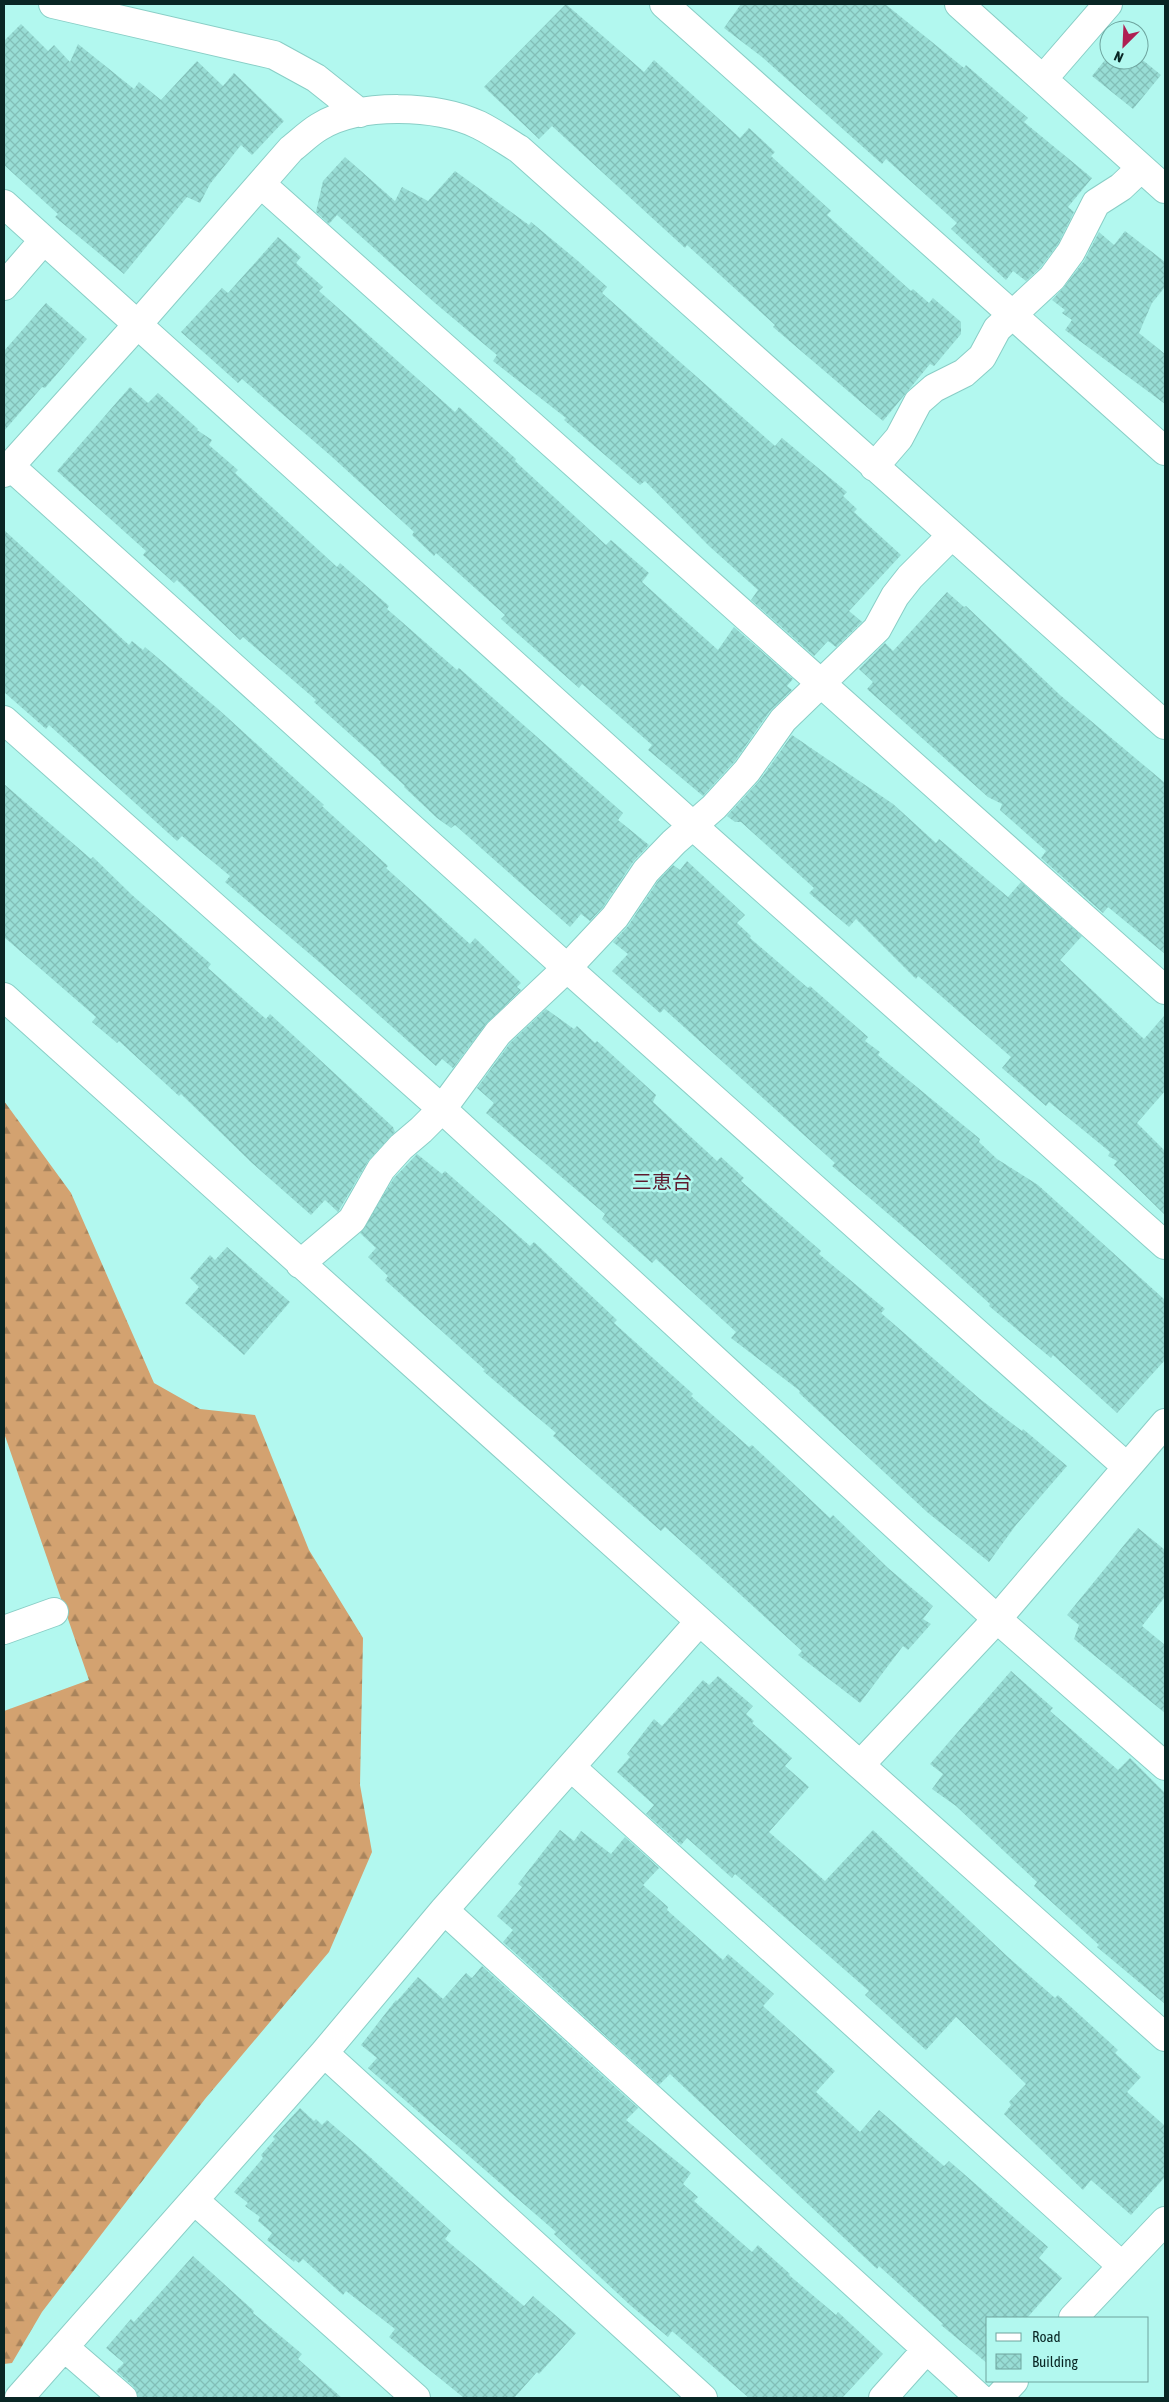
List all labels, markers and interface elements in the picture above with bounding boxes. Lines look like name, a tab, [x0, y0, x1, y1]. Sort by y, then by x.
north arrow	[1099, 20, 1149, 70]
text: N	[1112, 48, 1126, 66]
district label: 三恵台	[632, 1170, 692, 1193]
legend	[986, 2317, 1149, 2382]
text: Road	[1032, 2328, 1061, 2345]
text: Building	[1032, 2353, 1078, 2370]

